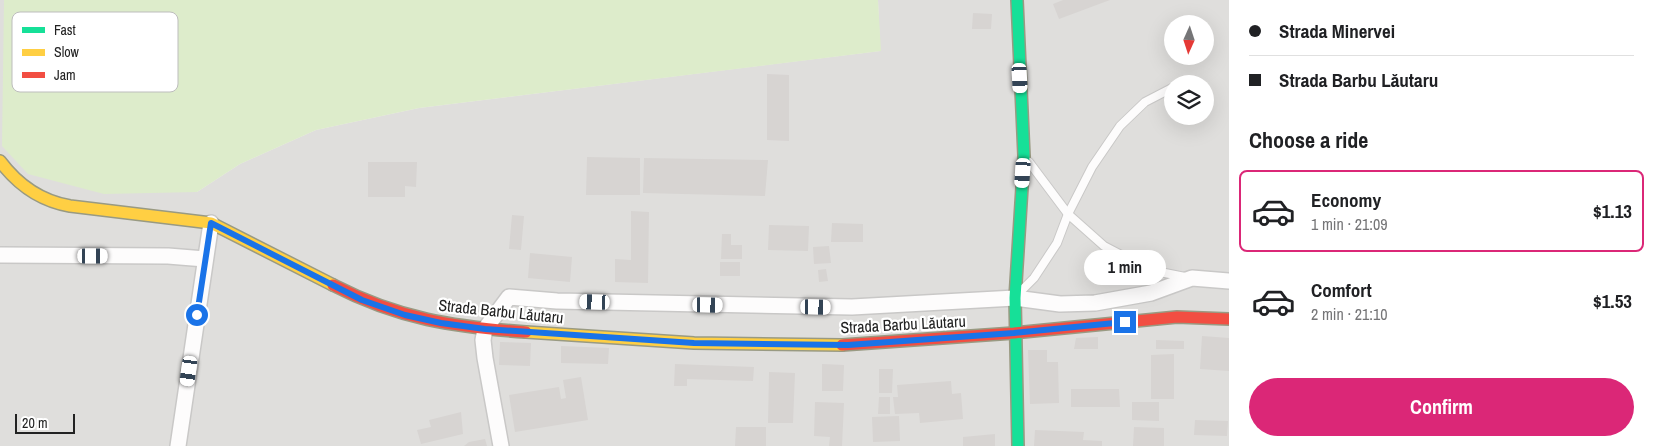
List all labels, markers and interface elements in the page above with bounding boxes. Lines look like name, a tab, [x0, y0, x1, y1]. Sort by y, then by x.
legend	[12, 12, 178, 92]
north arrow	[1164, 15, 1214, 65]
map controls	[1164, 15, 1214, 125]
text: Strada Minervei	[1279, 18, 1395, 44]
text: Fast	[54, 21, 76, 39]
text: Slow	[54, 43, 80, 61]
car	[1011, 63, 1028, 93]
text: Jam	[54, 66, 76, 84]
text: Strada Barbu Lăutaru	[1279, 67, 1438, 93]
button: layers	[1164, 75, 1214, 125]
text: Choose a ride	[1249, 125, 1368, 155]
car	[1014, 158, 1031, 188]
text: Economy	[1311, 187, 1381, 213]
icon: car	[1251, 189, 1296, 234]
text: $1.13	[1593, 198, 1632, 224]
text: 1 min · 21:09	[1311, 213, 1388, 235]
car	[78, 249, 108, 264]
callout: 1 min	[1084, 250, 1166, 284]
text: 1 min	[1108, 256, 1142, 278]
text: Comfort	[1311, 277, 1372, 303]
icon: car	[1251, 279, 1296, 324]
text: $1.53	[1593, 288, 1632, 314]
street label: Strada Barbu Lăutaru	[437, 294, 565, 328]
car	[579, 294, 610, 310]
car	[692, 297, 723, 313]
car	[800, 299, 831, 315]
text: 2 min · 21:10	[1311, 303, 1388, 325]
route start	[186, 304, 208, 326]
street label: Strada Barbu Lăutaru	[840, 310, 966, 338]
route end	[1114, 311, 1136, 333]
car	[179, 355, 198, 387]
button: Confirm	[1249, 378, 1634, 436]
scale bar	[15, 411, 75, 434]
text: 20 m	[22, 414, 48, 432]

